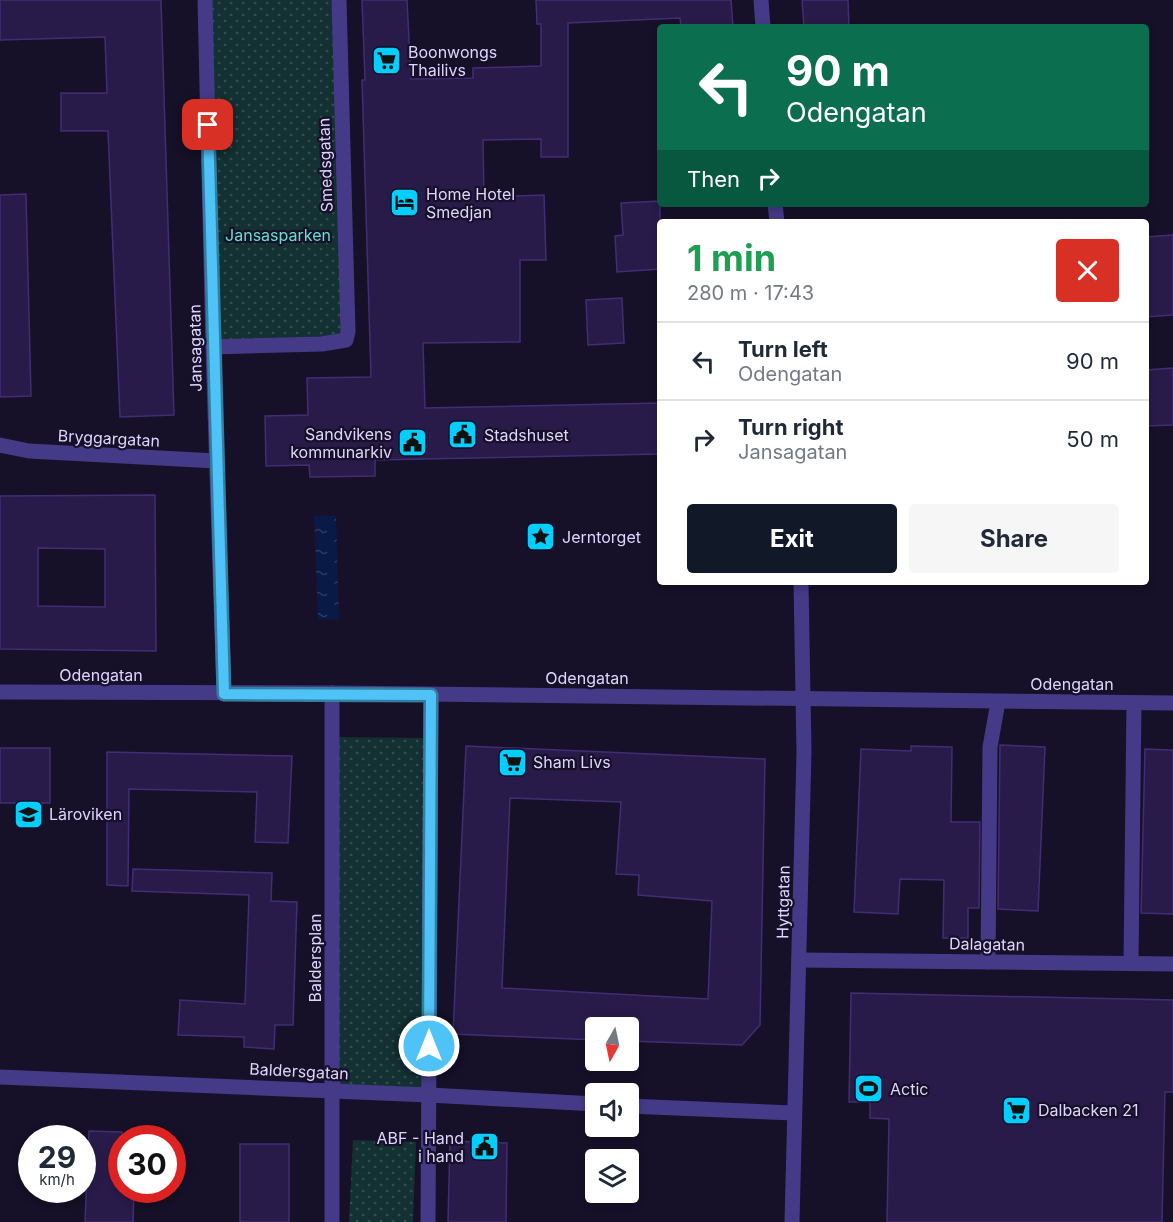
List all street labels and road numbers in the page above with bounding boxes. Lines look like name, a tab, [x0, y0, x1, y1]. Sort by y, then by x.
street label: Smedsgatan	[313, 117, 337, 213]
street label: Jansagatan	[184, 304, 206, 392]
street label: Bryggargatan	[57, 425, 161, 451]
street label: Odengatan	[59, 665, 143, 685]
street label: Odengatan	[545, 668, 629, 688]
street label: Odengatan	[1030, 674, 1114, 694]
street label: Hyttgatan	[772, 865, 794, 939]
street label: Baldersplan	[305, 913, 325, 1003]
street label: Dalagatan	[949, 933, 1025, 955]
street label: Baldersgatan	[249, 1058, 349, 1084]

